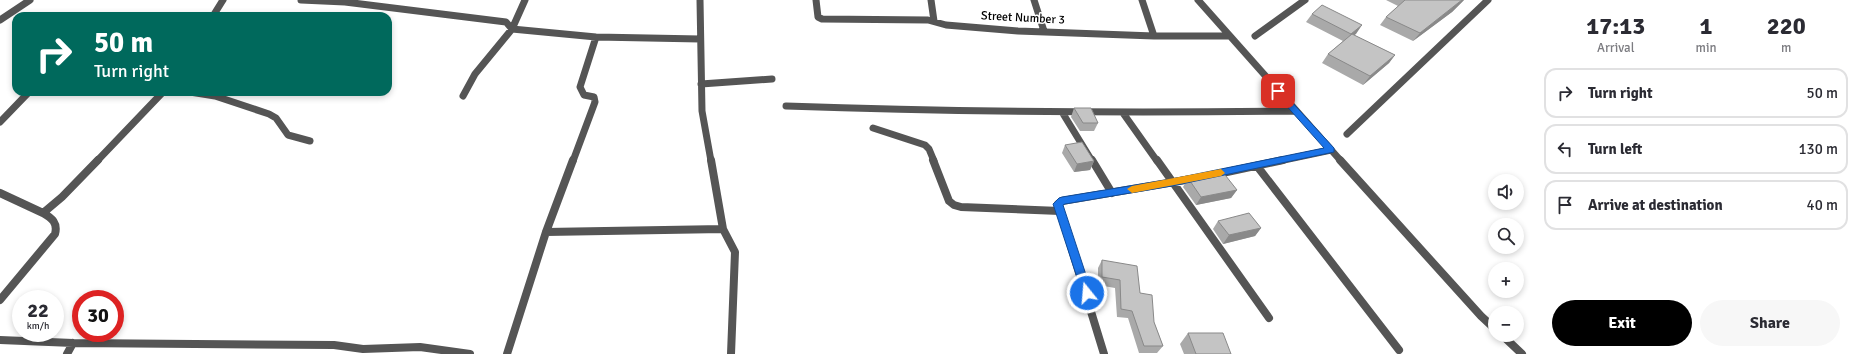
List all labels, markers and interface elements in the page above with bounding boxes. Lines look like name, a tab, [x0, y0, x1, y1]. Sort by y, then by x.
street label: Street Number 3	[981, 8, 1065, 28]
text: 17:13	[1586, 11, 1645, 41]
text: 1	[1700, 11, 1712, 41]
text: 220	[1767, 11, 1806, 41]
text: 50 m	[94, 26, 153, 60]
icon: right	[28, 28, 80, 80]
text: Arrival	[1597, 40, 1634, 56]
text: min	[1696, 40, 1717, 56]
text: m	[1781, 40, 1791, 56]
text: Turn right	[94, 60, 169, 82]
pin	[1261, 74, 1295, 108]
icon: arrive	[1267, 80, 1289, 102]
icon: right	[1554, 82, 1576, 104]
text: Turn right	[1588, 84, 1653, 102]
text: 50 m	[1807, 84, 1838, 102]
icon: left	[1554, 138, 1576, 160]
text: Turn left	[1588, 140, 1642, 158]
text: 130 m	[1798, 140, 1838, 158]
map controls	[1488, 174, 1524, 342]
button: sound	[1488, 174, 1524, 210]
icon: arrive	[1554, 194, 1576, 216]
text: Arrive at destination	[1588, 196, 1723, 214]
text: 40 m	[1807, 196, 1838, 214]
button: search	[1488, 218, 1524, 254]
button: +	[1488, 262, 1524, 298]
position arrow	[1066, 272, 1108, 314]
speed limit sign: 30	[72, 290, 124, 342]
text: 22	[27, 298, 49, 323]
button: Exit	[1552, 300, 1692, 346]
button: Share	[1700, 300, 1840, 346]
button: −	[1488, 306, 1524, 342]
text: km/h	[27, 320, 49, 332]

